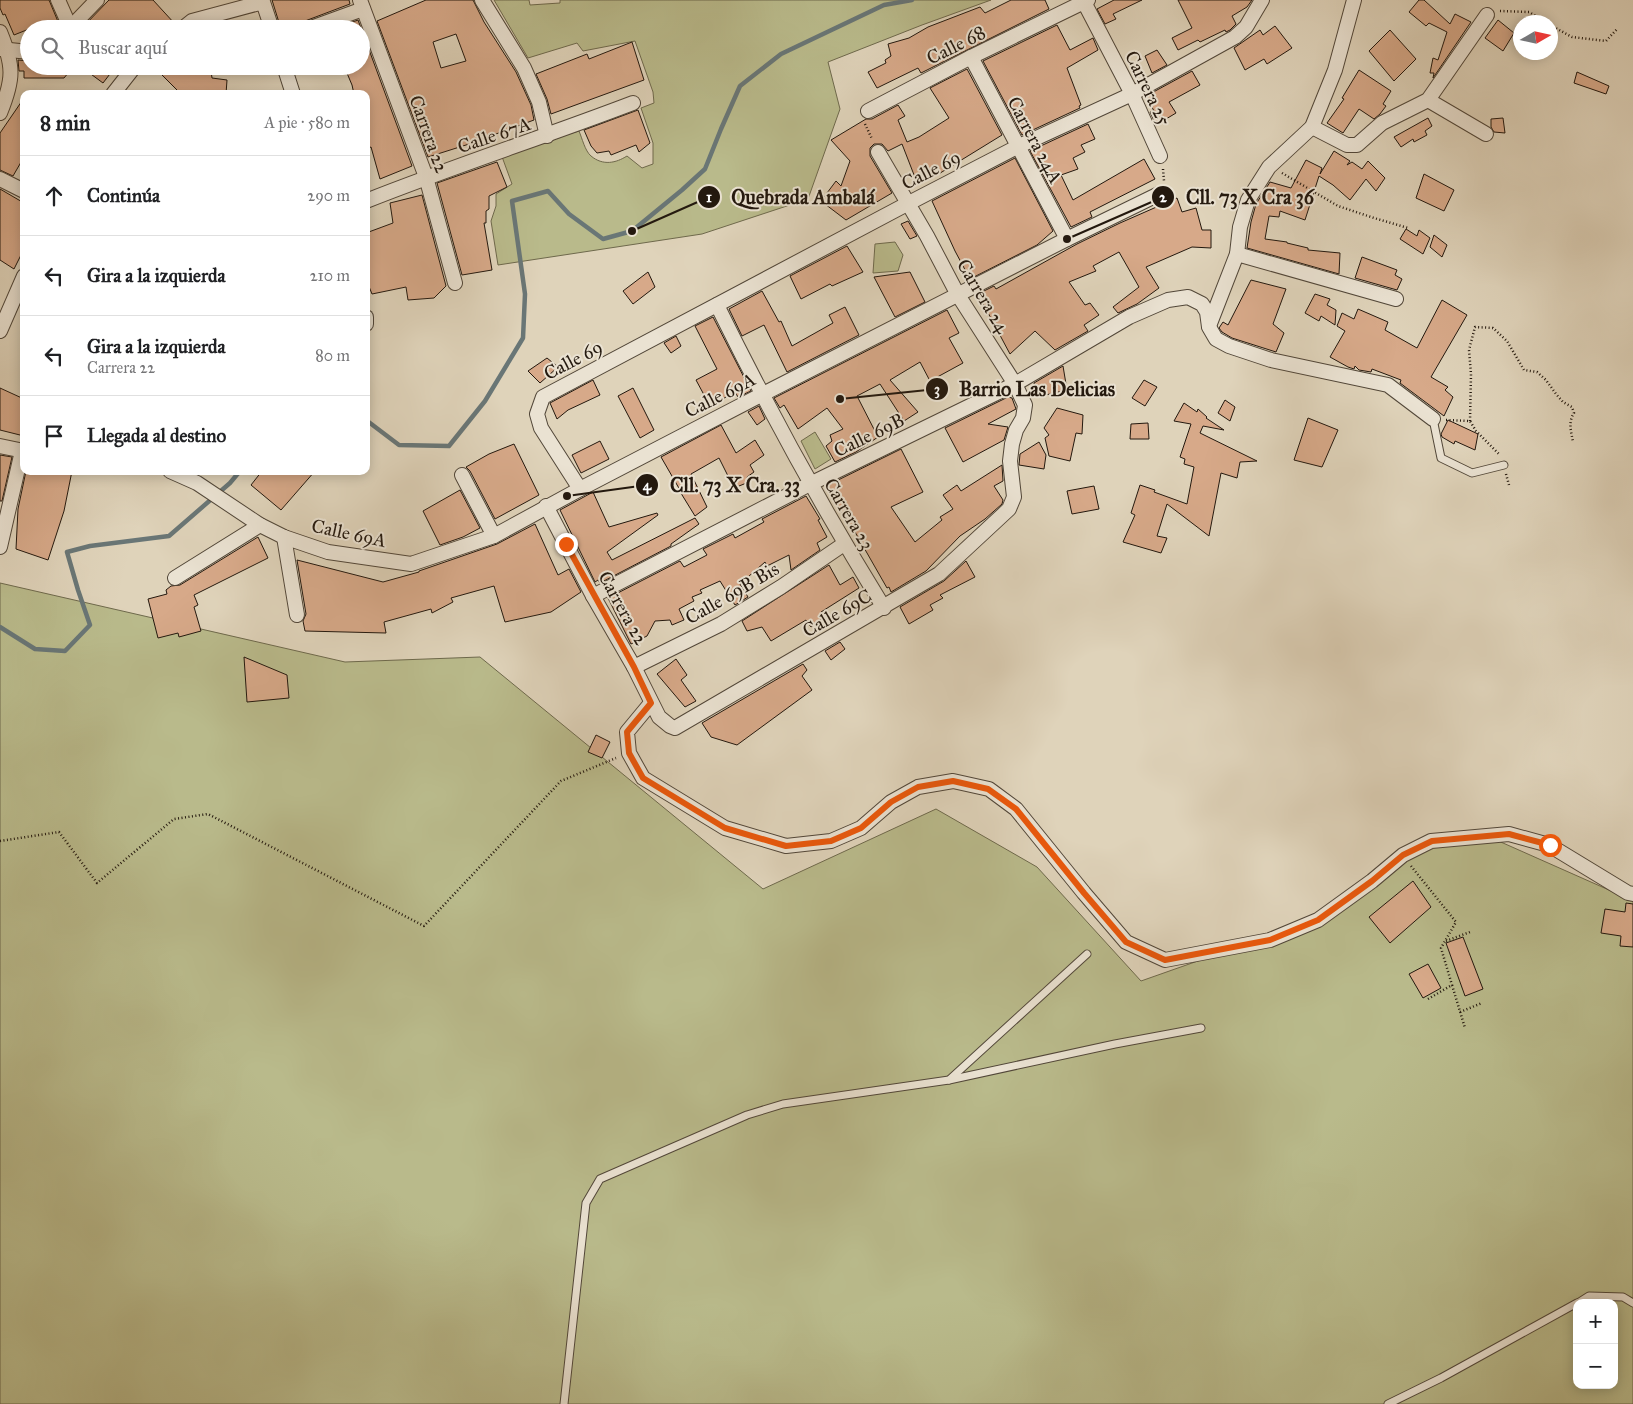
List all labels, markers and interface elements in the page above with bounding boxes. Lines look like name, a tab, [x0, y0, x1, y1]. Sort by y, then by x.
north arrow	[1513, 15, 1558, 60]
search box	[20, 20, 370, 75]
street label: Calle 68	[923, 20, 989, 70]
icon: search	[38, 34, 66, 62]
text: Buscar aquí	[78, 36, 167, 59]
street label: Carrera 25	[1120, 47, 1176, 129]
street label: Carrera 22	[404, 92, 454, 177]
street label: Carrera 24A	[1003, 93, 1068, 188]
text: 8 min	[40, 110, 90, 136]
street label: Calle 67A	[454, 112, 534, 158]
text: A pie · 580 m	[264, 113, 350, 132]
street label: Calle 69	[898, 145, 964, 195]
callout: Quebrada Ambalá	[696, 179, 885, 214]
callout: Cll. 73 X Cra 36	[1151, 179, 1324, 214]
icon: ahead	[40, 182, 68, 210]
text: Continúa	[87, 184, 160, 207]
text: Quebrada Ambalá	[731, 185, 875, 210]
text: Cll. 73 X Cra 36	[1186, 185, 1316, 210]
text: 290 m	[307, 186, 350, 205]
text: 1	[706, 188, 712, 206]
text: 2	[1159, 188, 1167, 206]
street label: Carrera 24	[952, 255, 1014, 338]
icon: left	[40, 262, 68, 290]
text: Gira a la izquierda	[87, 264, 226, 287]
text: 210 m	[310, 266, 350, 285]
text: Gira a la izquierda	[87, 335, 226, 358]
street label: Calle 69	[540, 335, 606, 385]
icon: left	[40, 342, 68, 370]
text: 80 m	[315, 346, 350, 365]
text: Carrera 22	[87, 358, 155, 377]
street label: Calle 69A	[681, 367, 759, 422]
callout: Barrio Las Delicias	[924, 371, 1125, 406]
text: Barrio Las Delicias	[959, 377, 1116, 401]
text: 3	[934, 380, 940, 399]
street label: Calle 69B	[830, 408, 908, 462]
icon: arrive	[40, 422, 68, 450]
text: Llegada al destino	[87, 424, 226, 447]
callout: Cll. 73 X Cra. 33	[635, 468, 810, 503]
text: Cll. 73 X Cra. 33	[670, 473, 800, 498]
street label: Carrera 23	[819, 474, 879, 554]
text: 4	[643, 476, 652, 495]
street label: Calle 69A	[309, 514, 389, 552]
route end	[555, 533, 578, 556]
street label: Calle 69B Bis	[681, 557, 783, 629]
street label: Carrera 22	[593, 567, 653, 650]
street label: Calle 69C	[798, 584, 876, 642]
route start	[1539, 834, 1562, 857]
map controls	[1573, 1299, 1618, 1389]
button: +	[1573, 1299, 1618, 1344]
button: −	[1573, 1344, 1618, 1389]

